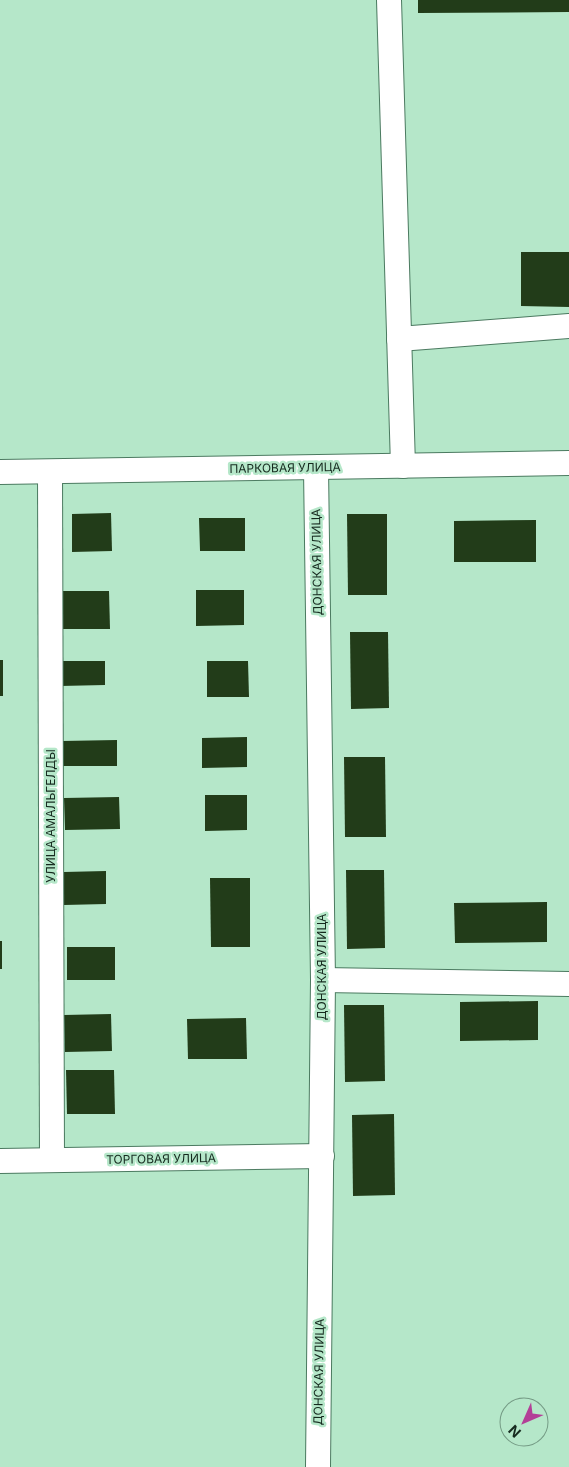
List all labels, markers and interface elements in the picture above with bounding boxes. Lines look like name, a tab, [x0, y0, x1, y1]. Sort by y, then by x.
street label: ПАРКОВАЯ УЛИЦА	[229, 459, 341, 476]
street label: ДОНСКАЯ УЛИЦА	[308, 509, 325, 615]
street label: УЛИЦА АМАЛЬГЕЛДЫ	[43, 749, 58, 883]
street label: ДОНСКАЯ УЛИЦА	[314, 914, 329, 1020]
street label: ТОРГОВАЯ УЛИЦА	[106, 1150, 216, 1167]
street label: ДОНСКАЯ УЛИЦА	[310, 1319, 327, 1425]
north arrow	[499, 1397, 549, 1447]
text: N	[505, 1422, 524, 1441]

